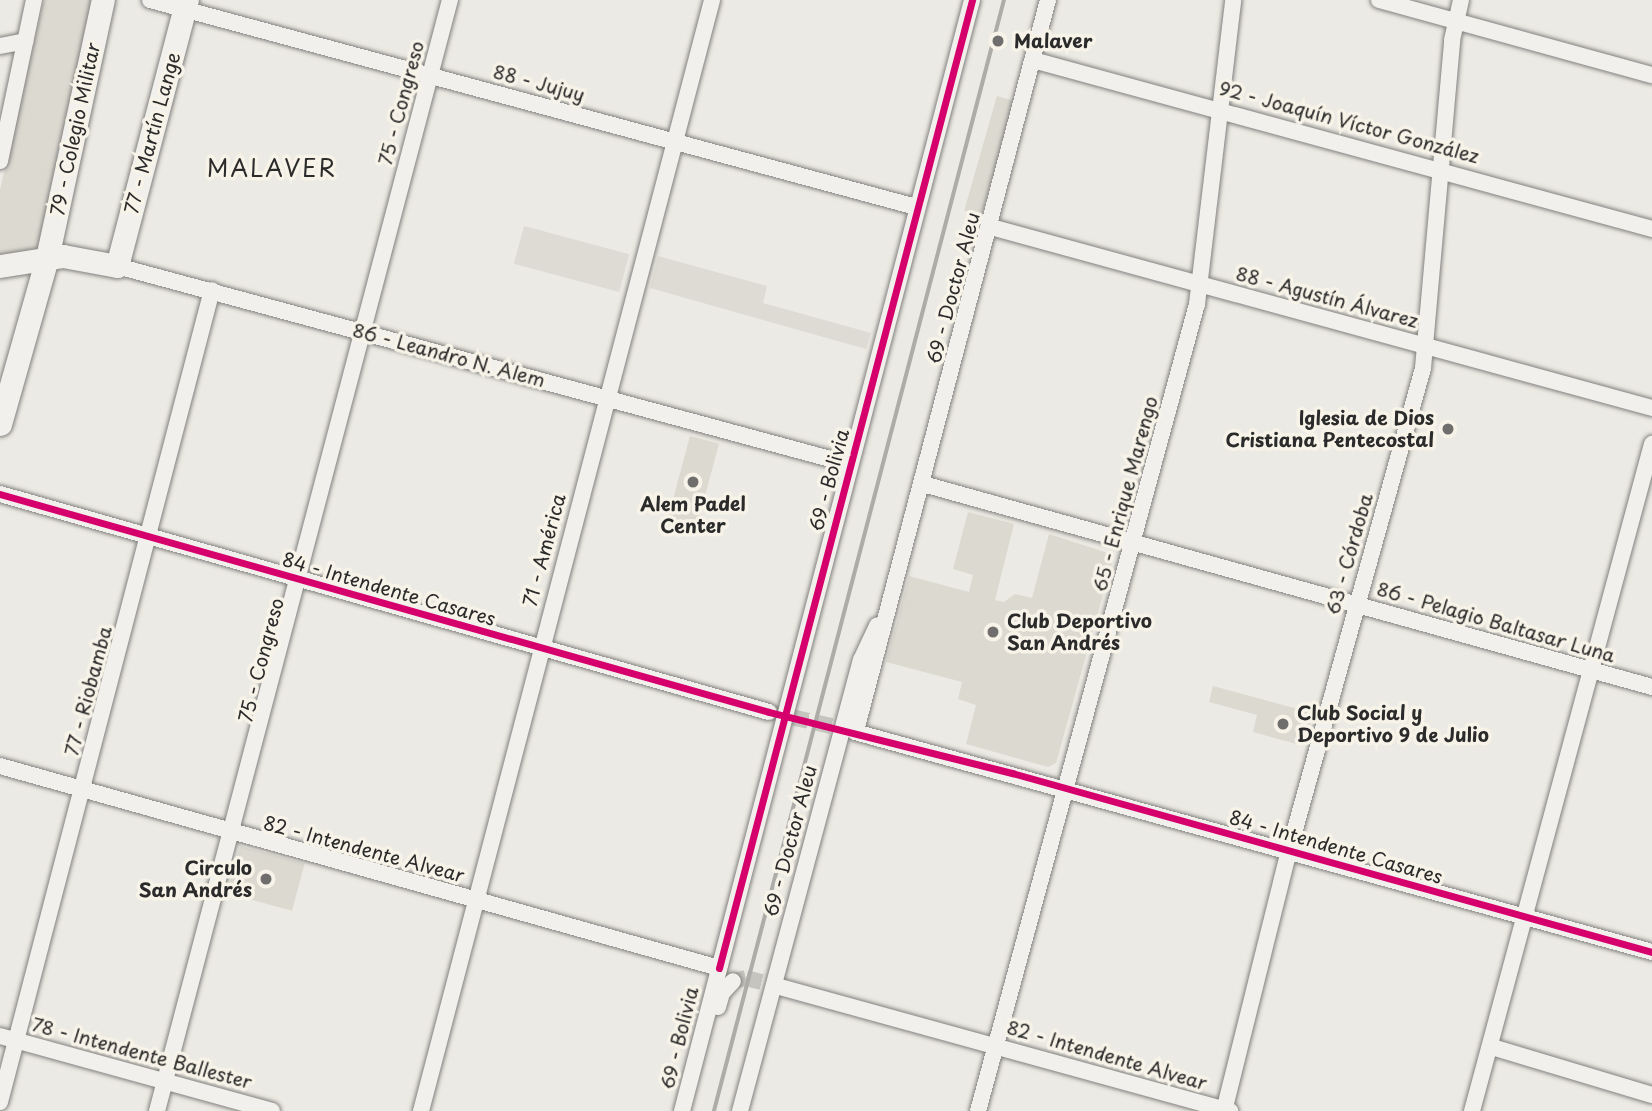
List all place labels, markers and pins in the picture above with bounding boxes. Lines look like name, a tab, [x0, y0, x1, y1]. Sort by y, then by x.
place label: Malaver	[1014, 30, 1092, 52]
marker: Malaver	[988, 31, 1008, 51]
place label: Iglesia de Dios Cristiana Pentecostal	[1225, 407, 1434, 451]
marker: Iglesia de Dios Cristiana Pentecostal	[1440, 421, 1456, 437]
marker: Alem Padel Center	[685, 474, 701, 490]
place label: Alem Padel Center	[639, 493, 747, 537]
place label: Club Deportivo San Andrés	[1007, 610, 1152, 654]
marker: Club Deportivo San Andrés	[985, 624, 1001, 640]
place label: Club Social y Deportivo 9 de Julio	[1297, 702, 1491, 746]
marker: Club Social y Deportivo 9 de Julio	[1275, 716, 1291, 732]
place label: Circulo San Andrés	[140, 857, 252, 901]
marker: Circulo San Andrés	[258, 871, 274, 887]

